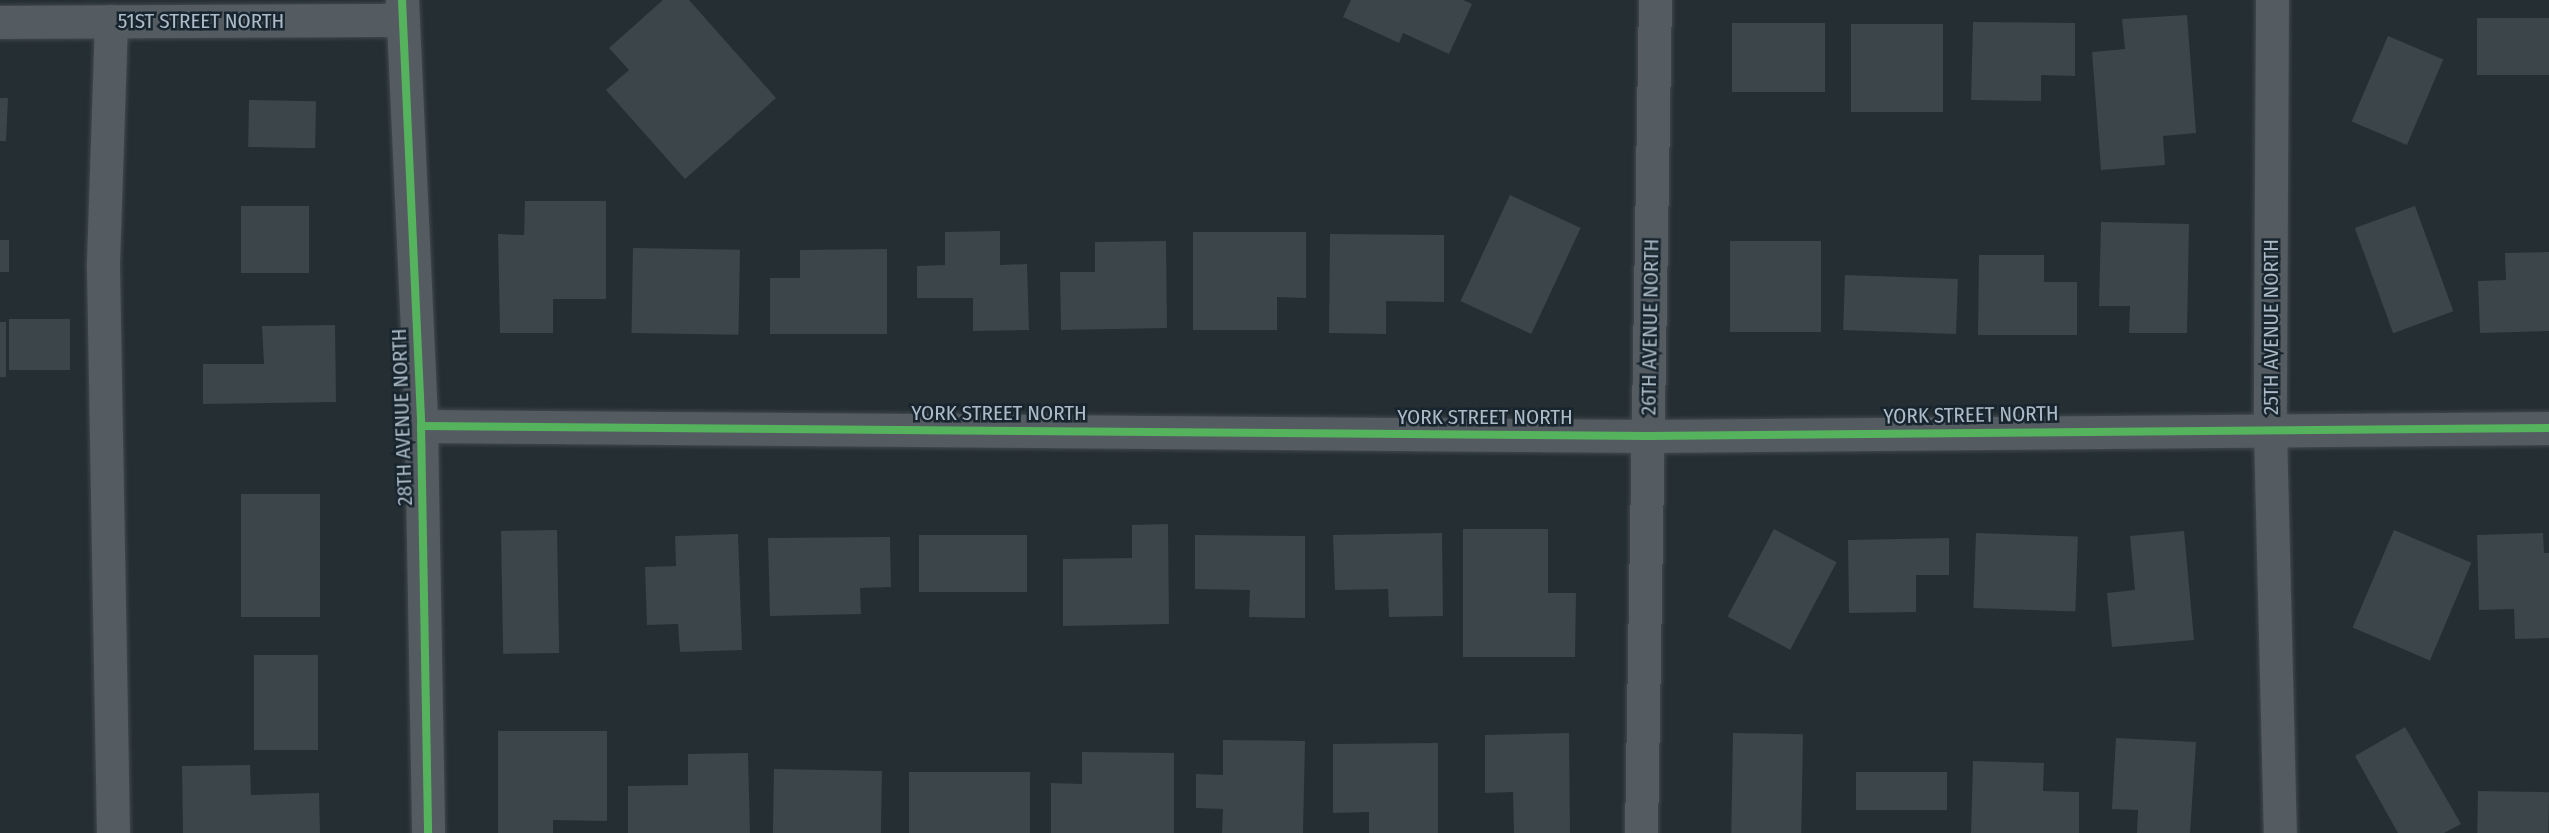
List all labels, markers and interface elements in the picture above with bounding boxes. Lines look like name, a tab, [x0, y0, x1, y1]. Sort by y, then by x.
street label: 51ST STREET NORTH	[118, 8, 284, 34]
street label: 26TH AVENUE NORTH	[1636, 238, 1664, 416]
street label: 25TH AVENUE NORTH	[2258, 239, 2284, 415]
street label: 28TH AVENUE NORTH	[386, 328, 418, 506]
street label: YORK STREET NORTH	[911, 400, 1087, 426]
street label: YORK STREET NORTH	[1883, 401, 2059, 429]
street label: YORK STREET NORTH	[1397, 404, 1573, 430]

